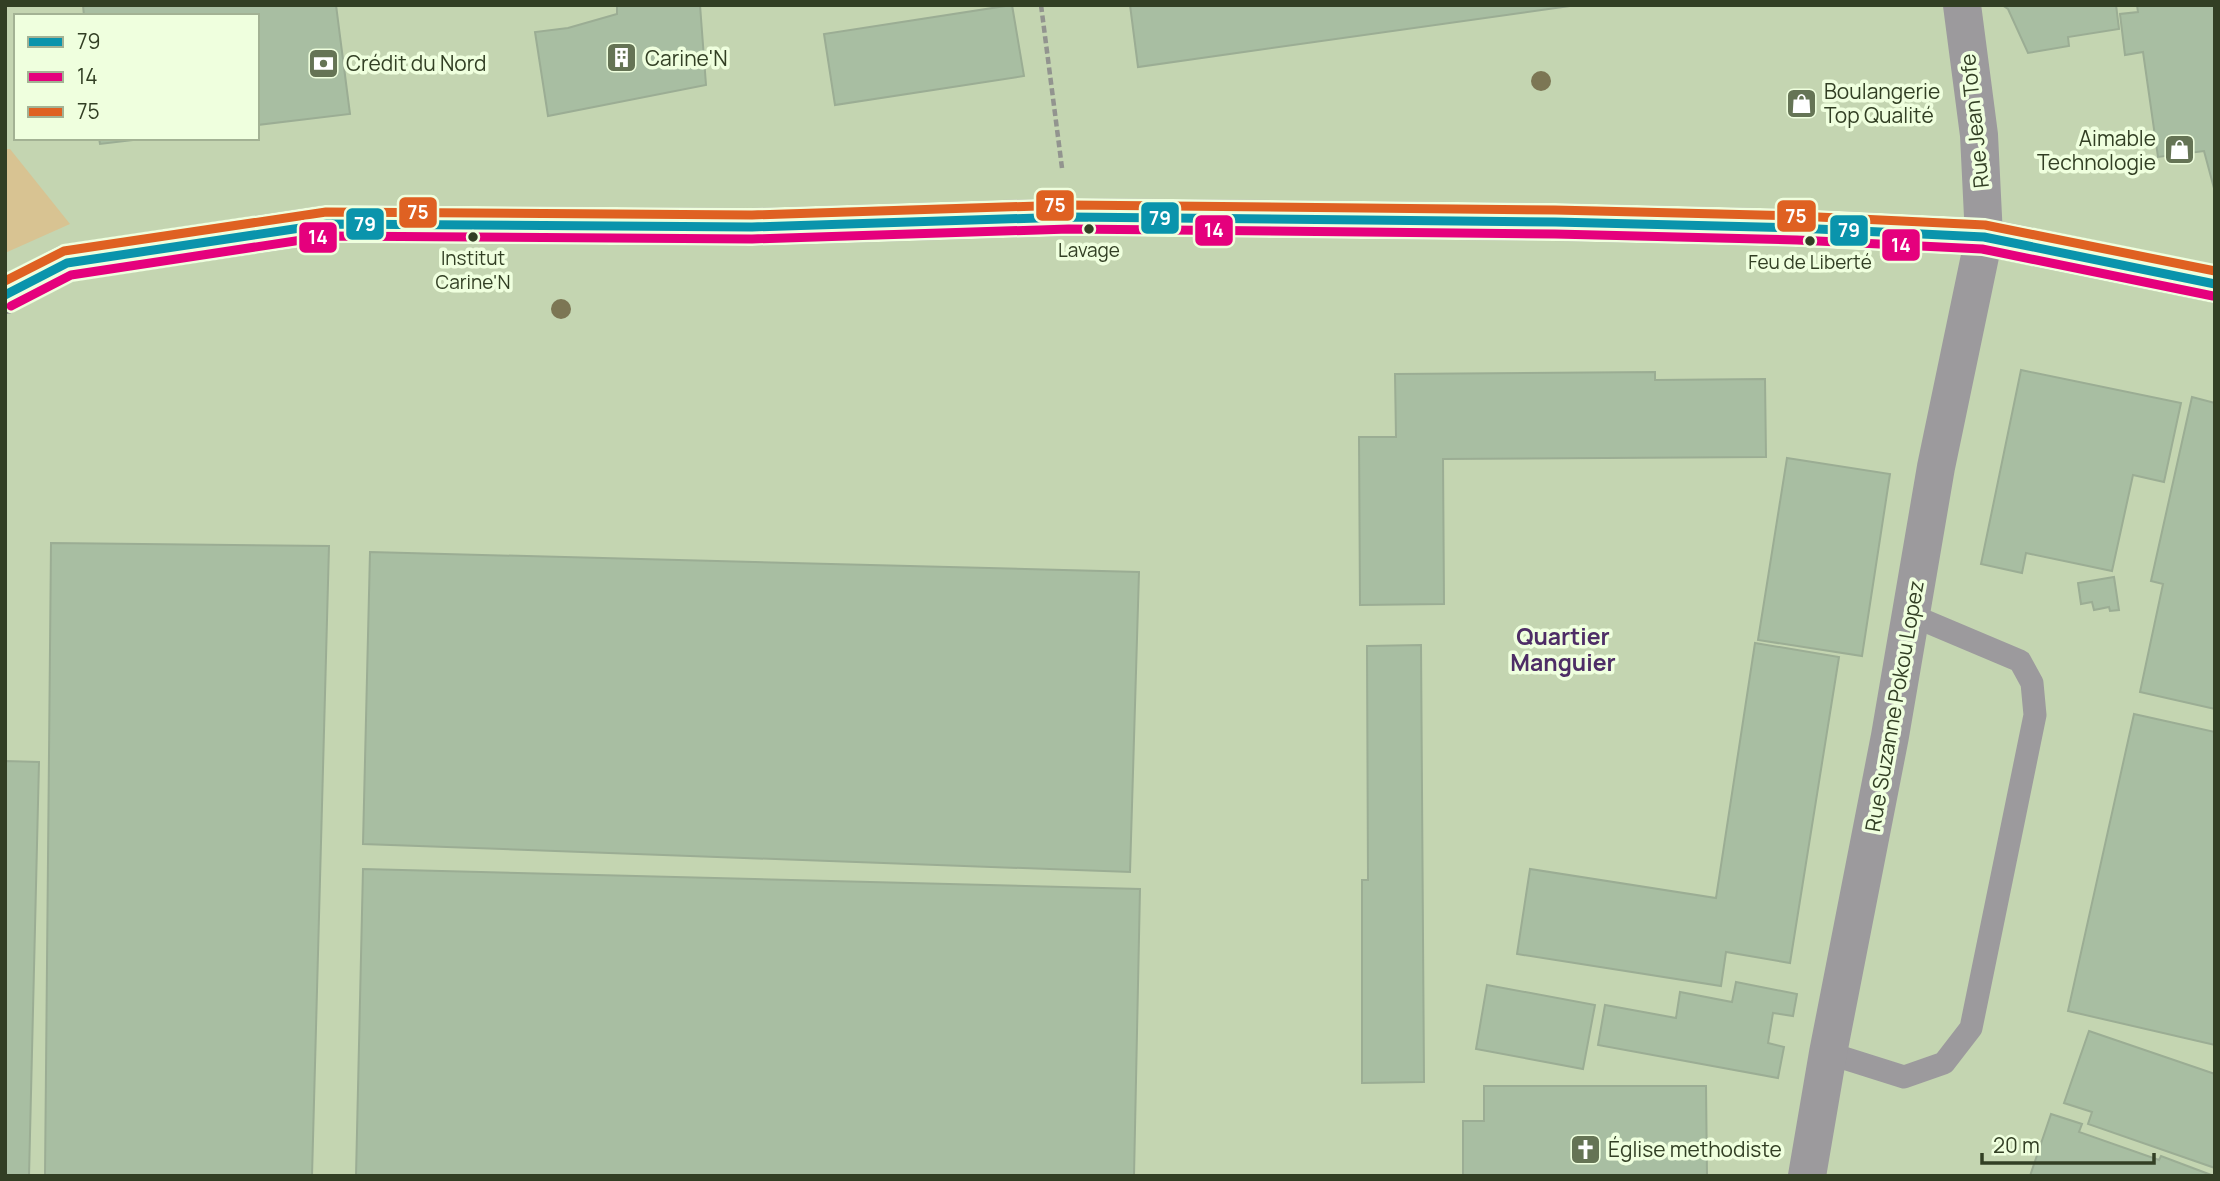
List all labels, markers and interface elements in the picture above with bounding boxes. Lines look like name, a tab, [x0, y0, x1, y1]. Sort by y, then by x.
legend	[14, 14, 259, 140]
text: 79	[77, 27, 101, 55]
building icon: Carine'N	[605, 41, 639, 75]
place label: Carine'N	[645, 44, 728, 72]
bank icon: Crédit du Nord	[306, 46, 340, 80]
place label: Crédit du Nord	[346, 49, 487, 77]
street label: Rue Jean Tofe	[1953, 52, 1995, 190]
text: 14	[77, 62, 98, 90]
place label: Boulangerie Top Qualité	[1824, 77, 1940, 129]
shop icon: Boulangerie Top Qualité	[1784, 86, 1818, 120]
text: 75	[77, 97, 100, 125]
place label: Aimable Technologie	[2037, 124, 2156, 176]
shop icon: Aimable Technologie	[2162, 133, 2196, 167]
line badge: 75	[1035, 189, 1075, 222]
text: 75	[1044, 192, 1066, 218]
line badge: 75	[398, 196, 438, 229]
text: 75	[407, 199, 429, 225]
line badge: 75	[1776, 199, 1817, 233]
line badge: 79	[1140, 201, 1180, 235]
text: 75	[1785, 203, 1807, 229]
text: 79	[1149, 205, 1171, 231]
line badge: 79	[345, 207, 385, 241]
text: 79	[354, 211, 376, 237]
line badge: 14	[1194, 214, 1234, 247]
line badge: 79	[1829, 214, 1869, 247]
text: 14	[1204, 217, 1224, 243]
text: 79	[1838, 217, 1860, 243]
line badge: 14	[298, 221, 338, 254]
marker: Lavage	[1082, 222, 1096, 236]
text: 14	[308, 224, 328, 250]
line badge: 14	[1881, 228, 1921, 262]
marker: Institut Carine'N	[466, 230, 480, 244]
text: 14	[1891, 232, 1911, 258]
marker: Feu de Liberté	[1803, 234, 1817, 248]
place label: Lavage	[1058, 237, 1120, 263]
place label: Institut Carine'N	[436, 245, 510, 295]
place label: Feu de Liberté	[1748, 249, 1872, 275]
street label: Rue Suzanne Pokou Lopez	[1858, 578, 1930, 834]
district label: Quartier Manguier	[1510, 620, 1616, 678]
scale bar	[1982, 1122, 2154, 1166]
text: 20 m	[1993, 1131, 2040, 1159]
church icon: Église methodiste	[1568, 1132, 1602, 1166]
place label: Église methodiste	[1608, 1135, 1782, 1163]

